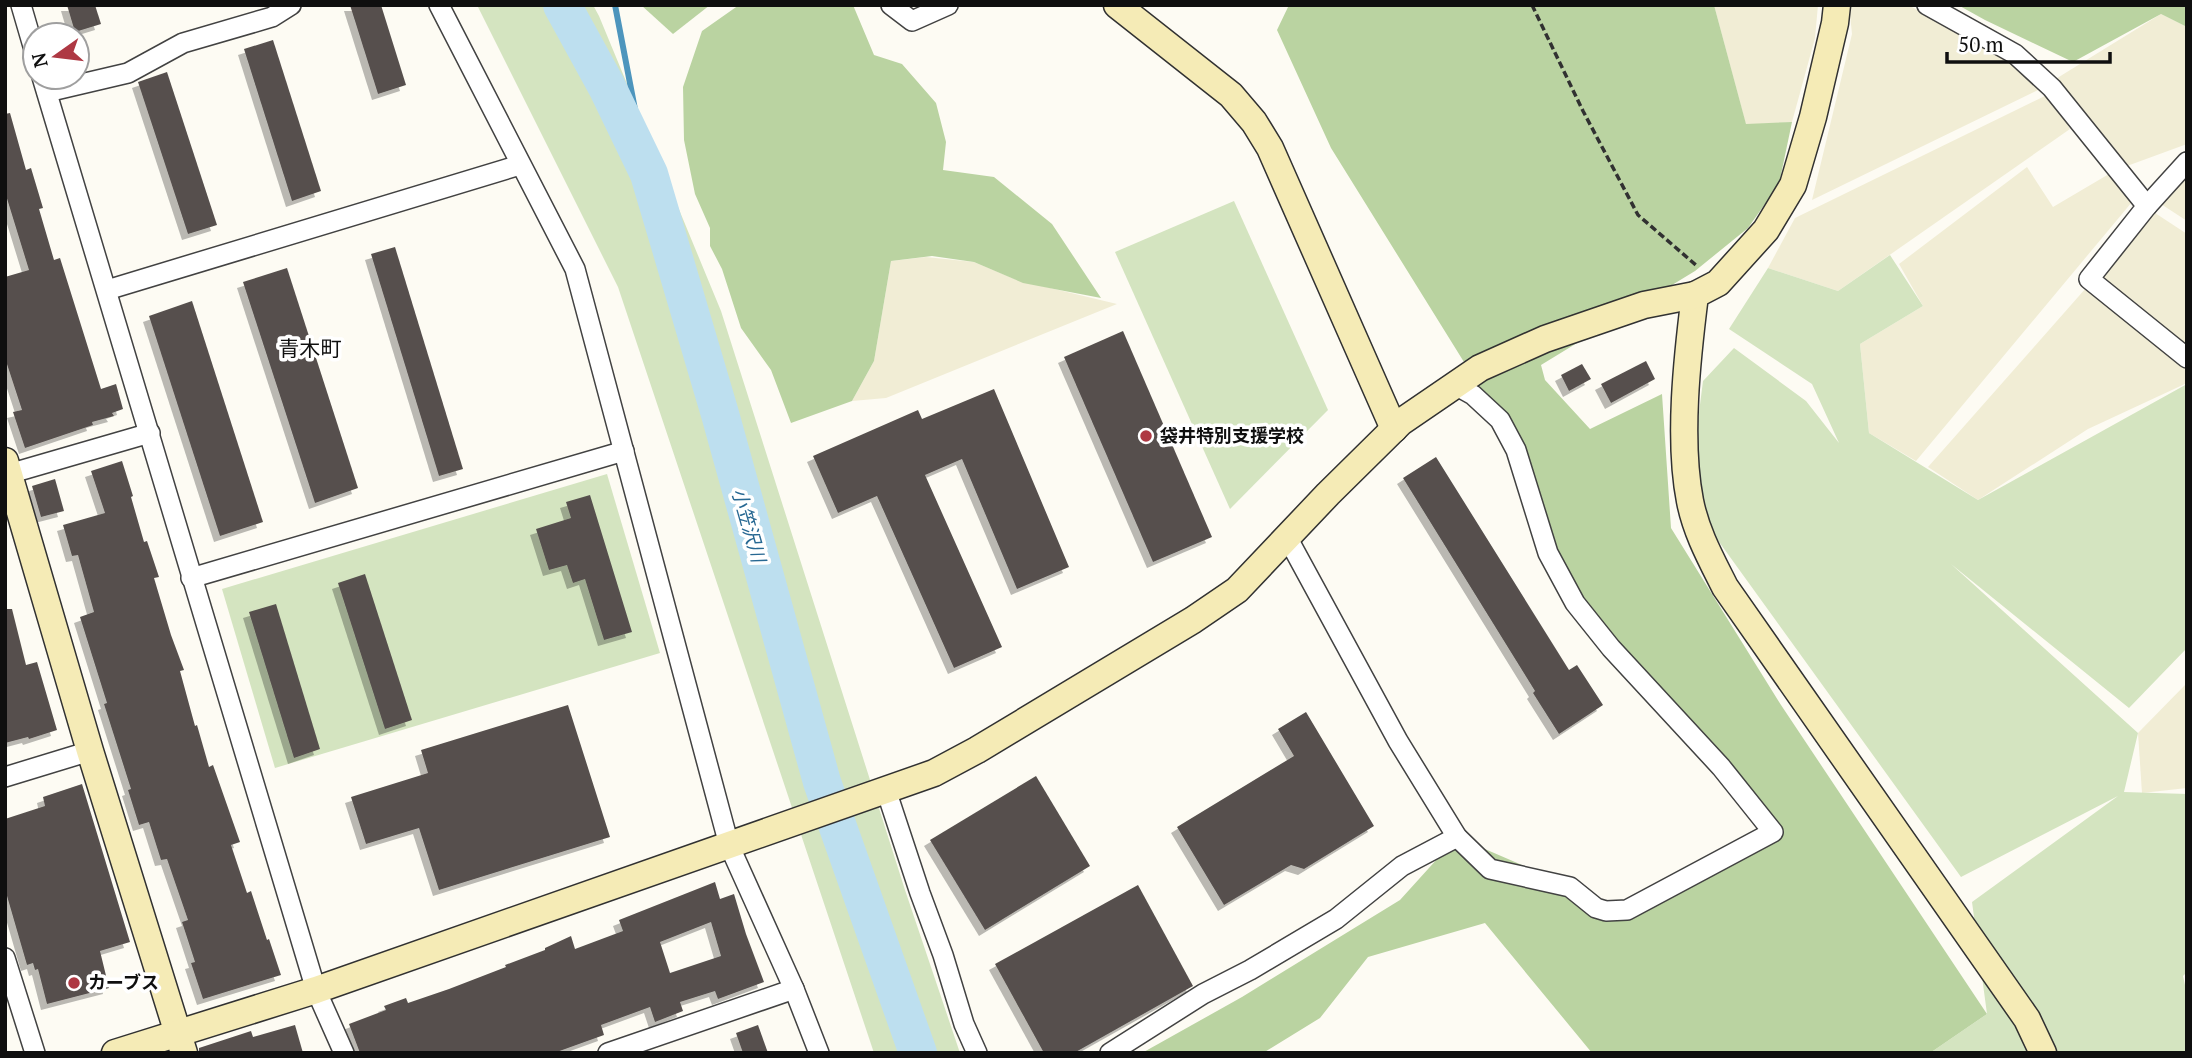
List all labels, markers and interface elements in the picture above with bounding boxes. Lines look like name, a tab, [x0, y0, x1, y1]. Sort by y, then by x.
north arrow	[21, 21, 91, 91]
scale bar	[1947, 21, 2110, 65]
text: 50 m	[1958, 30, 2004, 58]
text: N	[25, 50, 53, 70]
district label: 青木町	[279, 334, 342, 362]
place label: 袋井特別支援学校	[1160, 423, 1304, 447]
marker: 袋井特別支援学校	[1138, 428, 1154, 444]
water label: 小笠沢川	[727, 485, 773, 567]
place label: カーブス	[88, 970, 159, 994]
marker: カーブス	[66, 975, 82, 991]

